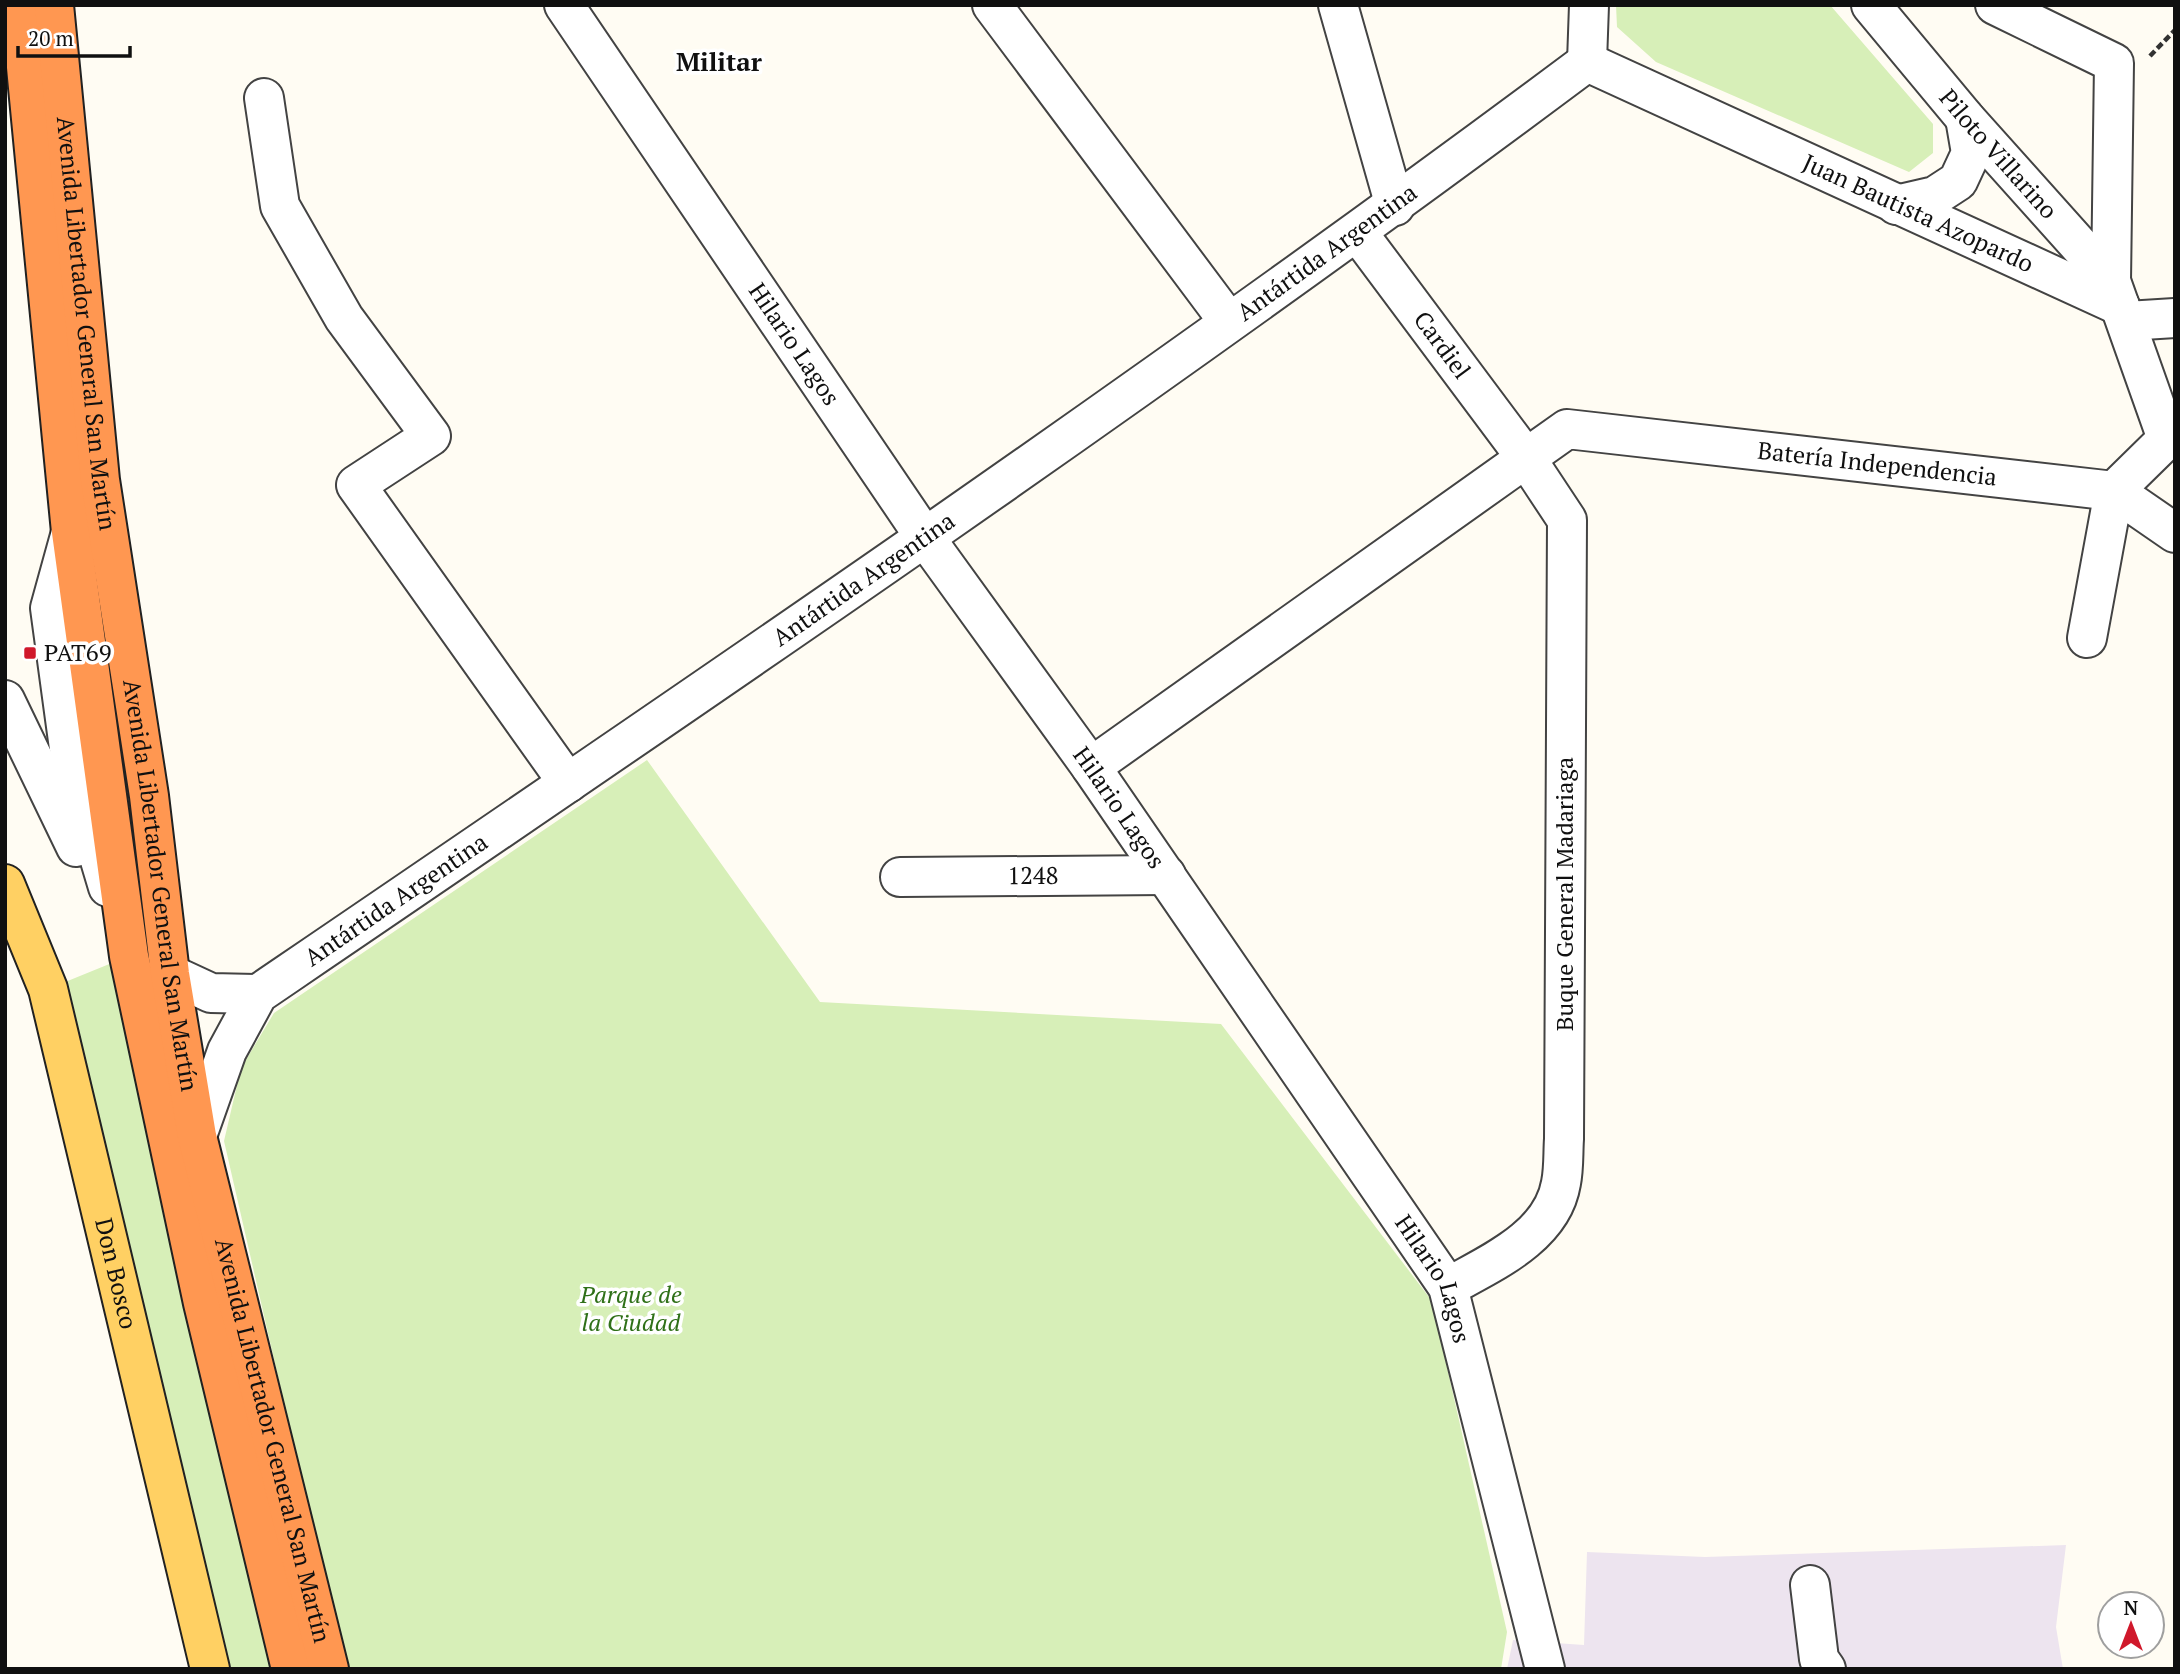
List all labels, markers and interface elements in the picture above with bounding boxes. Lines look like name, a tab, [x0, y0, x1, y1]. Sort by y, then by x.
scale bar	[18, 14, 130, 58]
text: 20 m	[28, 24, 74, 52]
district label: Militar	[676, 44, 763, 78]
street label: Piloto Villarino	[1933, 82, 2065, 225]
street label: Avenida Libertador General San Martín	[50, 115, 125, 532]
street label: Juan Bautista Azopardo	[1798, 146, 2039, 279]
street label: Antártida Argentina	[1230, 176, 1423, 328]
street label: Hilario Lagos	[742, 276, 848, 411]
street label: Cardiel	[1407, 304, 1478, 385]
street label: Batería Independencia	[1756, 434, 1999, 493]
street label: Antártida Argentina	[766, 504, 961, 653]
place label: PAT69	[44, 636, 111, 668]
marker: PAT69	[22, 645, 38, 661]
street label: Avenida Libertador General San Martín	[116, 677, 206, 1094]
street label: Hilario Lagos	[1066, 740, 1173, 874]
street label: Buque General Madariaga	[1548, 757, 1580, 1031]
street label: Antártida Argentina	[298, 826, 493, 973]
street label: 1248	[1007, 859, 1059, 891]
street label: Hilario Lagos	[1388, 1208, 1479, 1346]
street label: Don Bosco	[88, 1215, 145, 1332]
street label: Avenida Libertador General San Martín	[208, 1234, 339, 1646]
park label: Parque de la Ciudad	[579, 1278, 682, 1338]
north arrow	[2096, 1590, 2166, 1660]
text: N	[2124, 1595, 2139, 1620]

